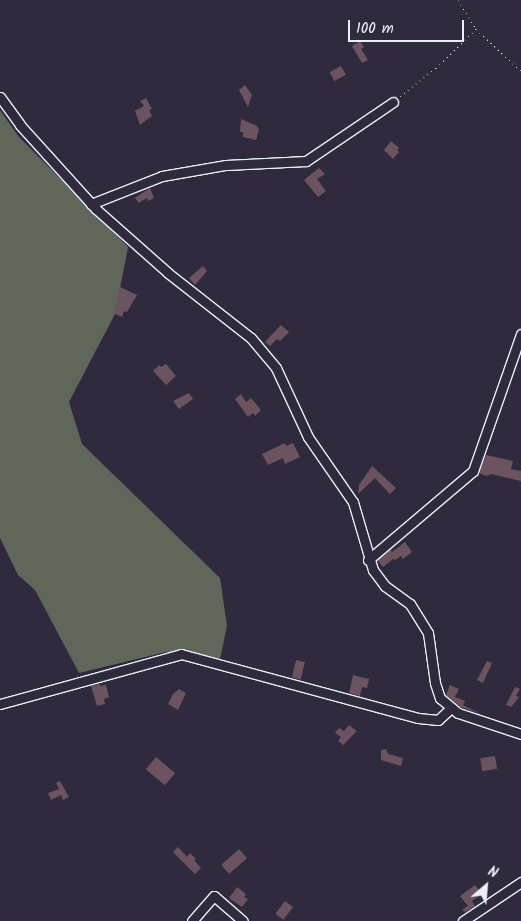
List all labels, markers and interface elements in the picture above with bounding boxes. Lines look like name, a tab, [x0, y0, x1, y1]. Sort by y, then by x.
scale bar	[351, 10, 467, 42]
text: 100 m	[356, 17, 394, 41]
north arrow	[461, 861, 511, 911]
text: N	[484, 861, 502, 884]

